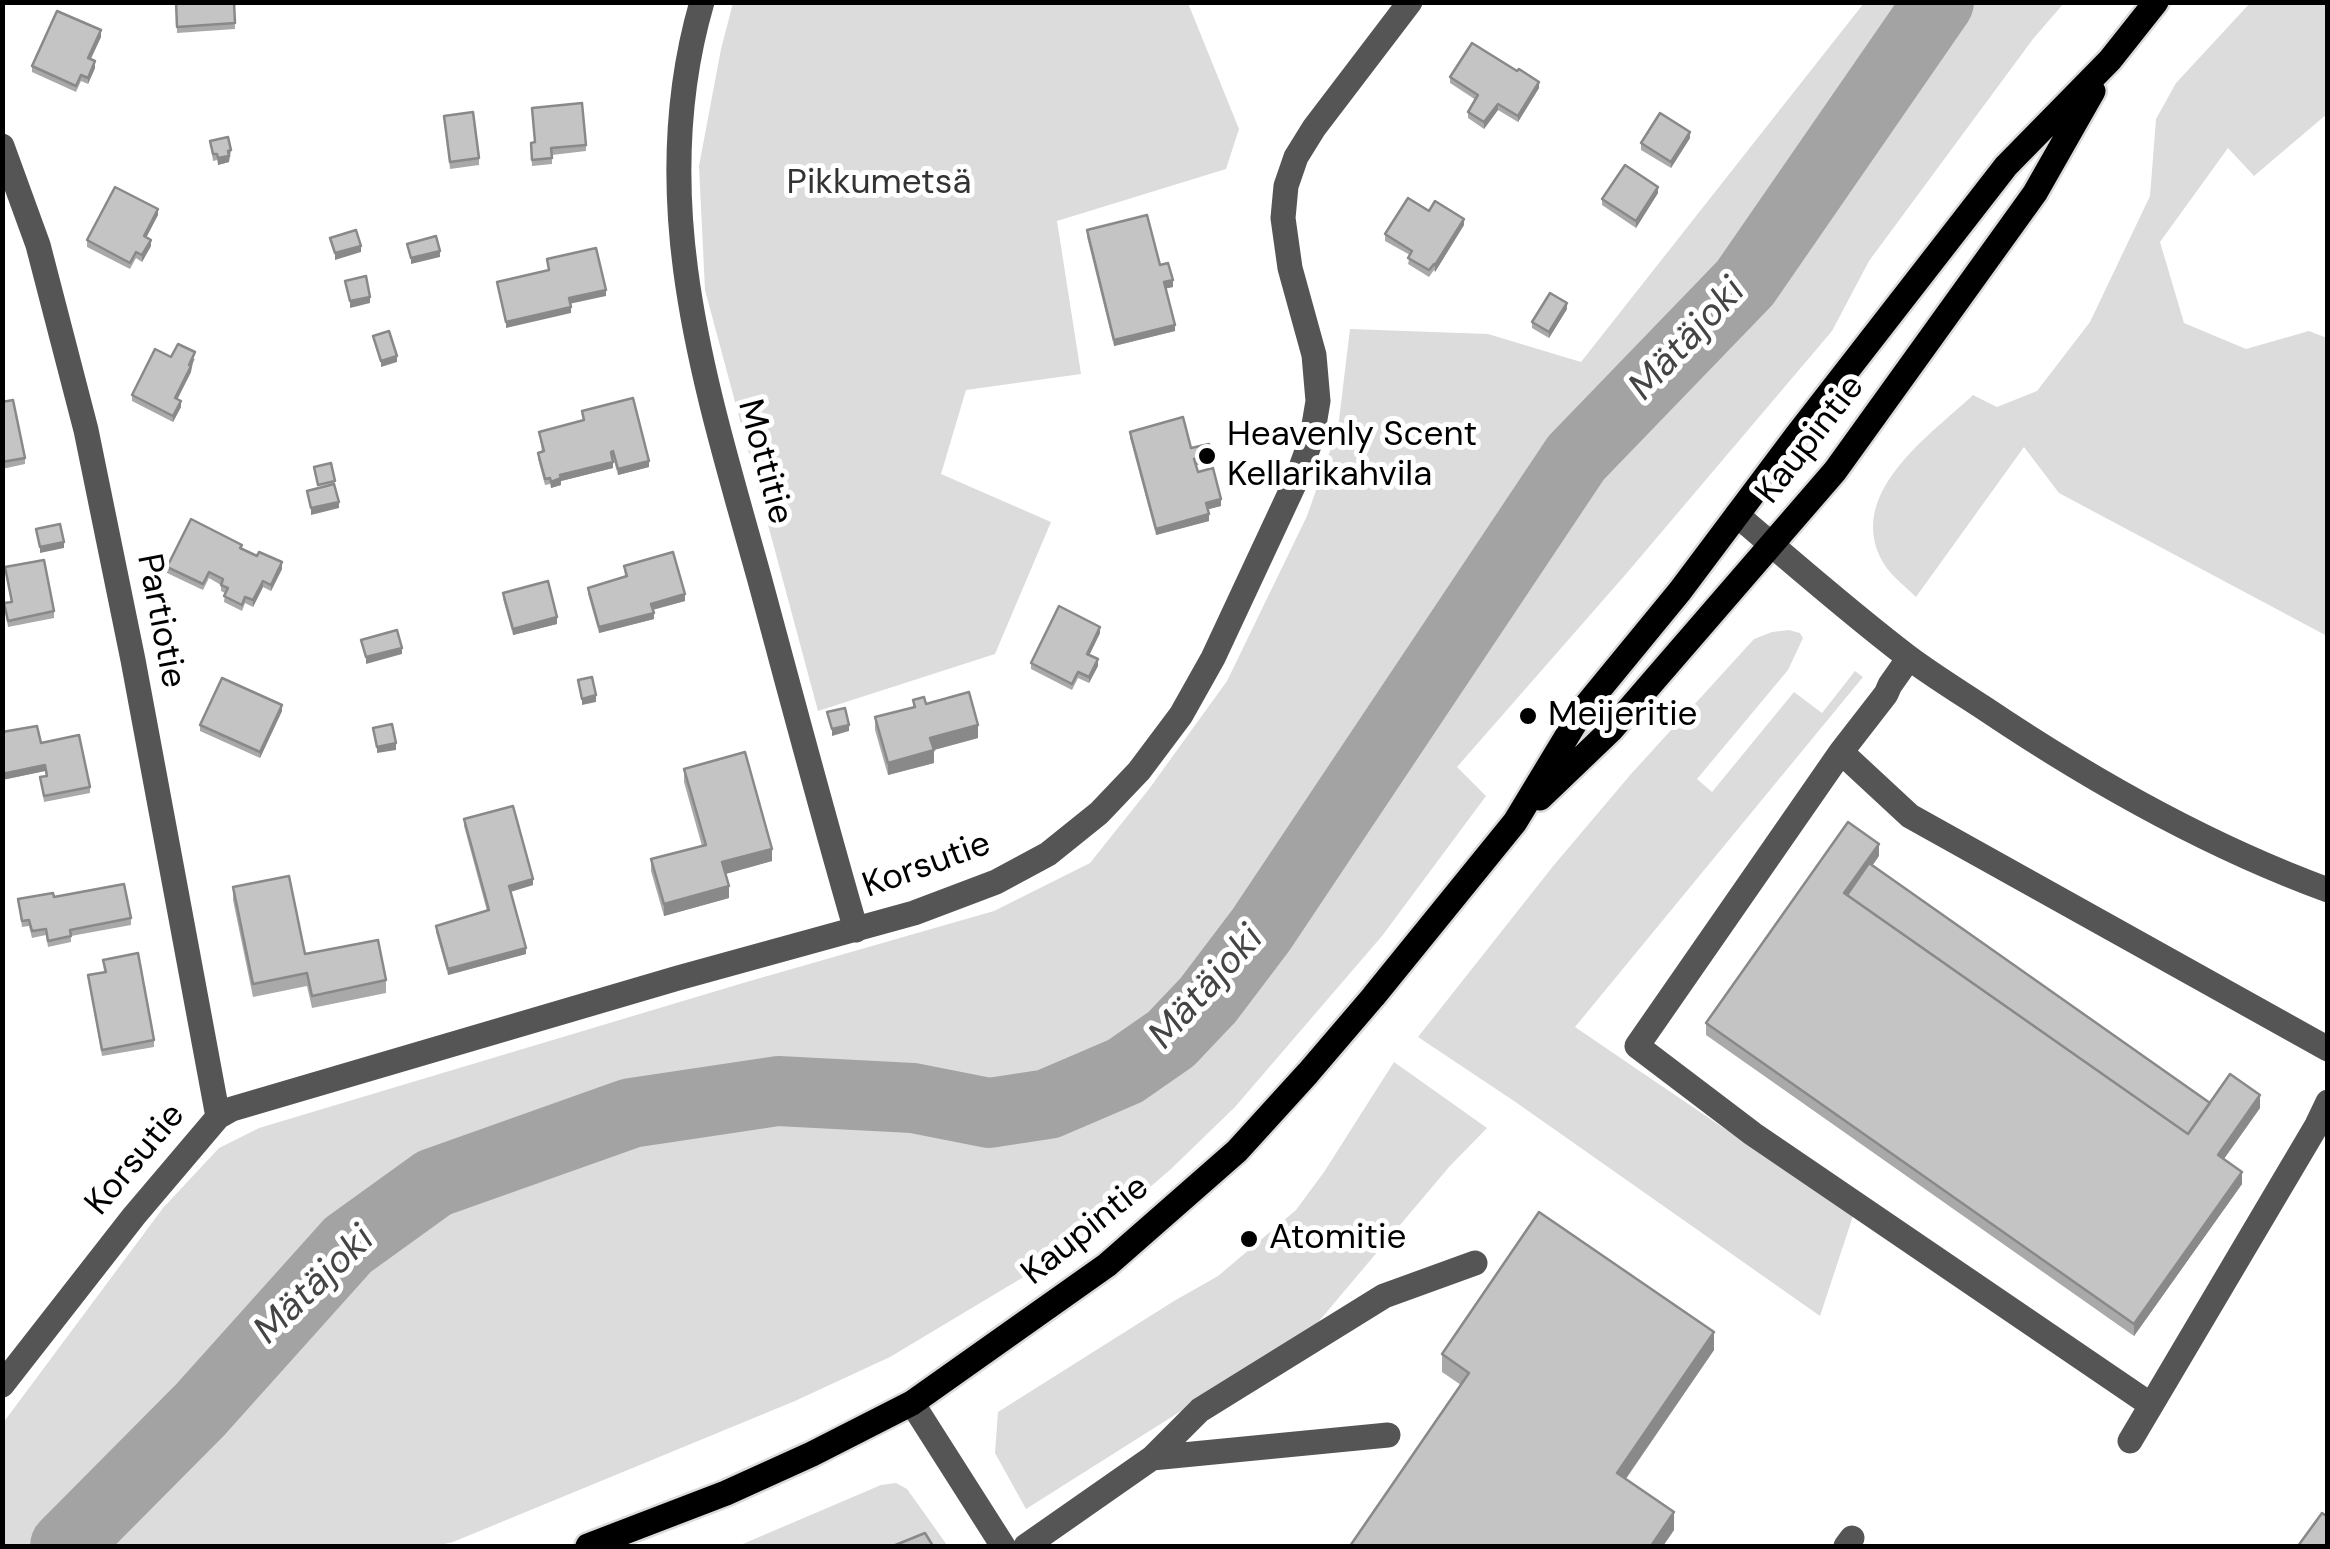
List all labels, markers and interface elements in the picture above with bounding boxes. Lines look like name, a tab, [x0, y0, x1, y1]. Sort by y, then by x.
park label: Pikkumetsä	[787, 163, 971, 205]
water label: Mätäjoki	[1620, 270, 1756, 410]
street label: Kaupintie	[1748, 368, 1874, 512]
street label: Mottitie	[727, 395, 801, 529]
place label: Heavenly Scent Kellarikahvila	[1227, 415, 1477, 497]
marker: Heavenly Scent Kellarikahvila	[1196, 445, 1218, 467]
street label: Partiotie	[126, 550, 194, 692]
place label: Meijeritie	[1548, 695, 1697, 737]
marker: Meijeritie	[1517, 705, 1539, 727]
street label: Korsutie	[858, 824, 996, 908]
water label: Mätäjoki	[1140, 917, 1274, 1059]
street label: Korsutie	[77, 1096, 195, 1224]
street label: Kaupintie	[1014, 1167, 1158, 1295]
water label: Mätäjoki	[245, 1218, 385, 1354]
place label: Atomitie	[1269, 1218, 1406, 1260]
marker: Atomitie	[1238, 1228, 1260, 1250]

